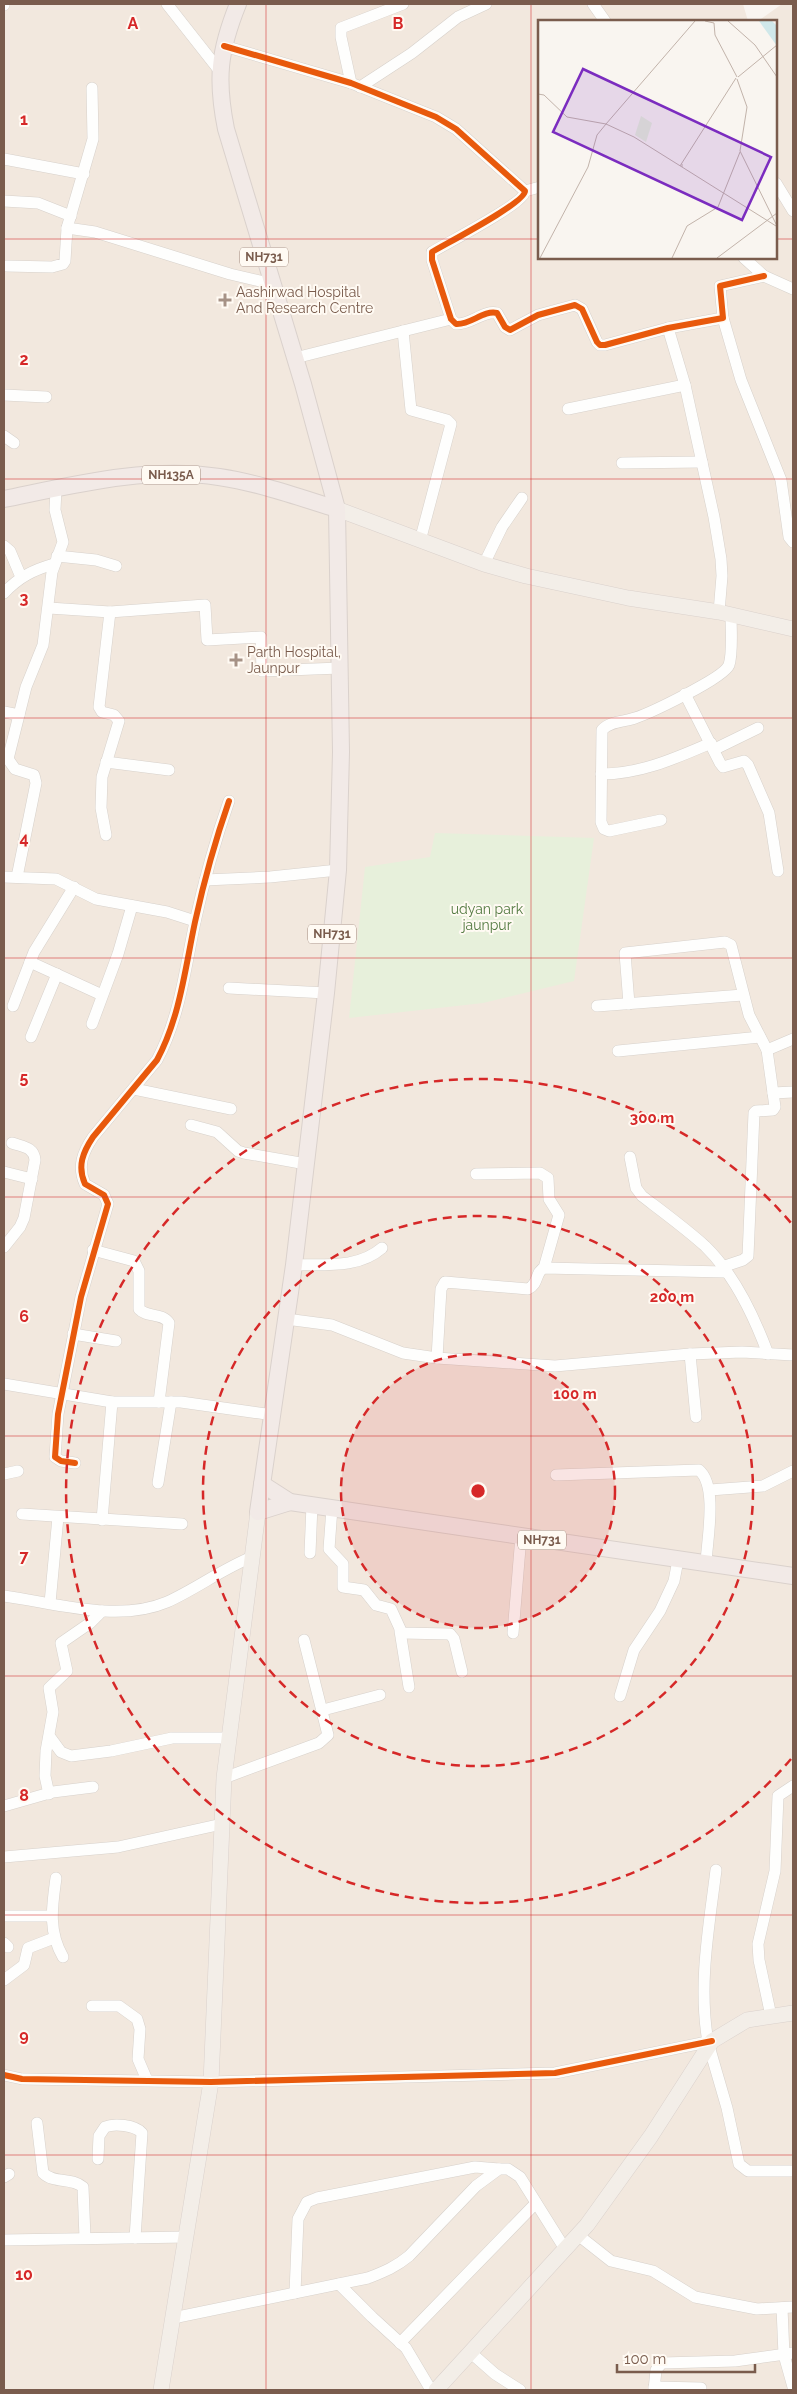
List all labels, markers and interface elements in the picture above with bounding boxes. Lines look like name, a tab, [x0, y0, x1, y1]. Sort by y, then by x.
text: A	[128, 14, 139, 33]
text: B	[393, 14, 404, 33]
inset map	[538, 20, 777, 259]
text: 1	[20, 110, 28, 129]
road number: NH731	[240, 248, 288, 266]
place label: Aashirwad Hospital And Research Centre	[236, 284, 373, 316]
marker: Aashirwad Hospital And Research Centre	[218, 293, 232, 307]
text: 2	[19, 350, 29, 369]
road number: NH135A	[142, 466, 200, 484]
text: 3	[20, 589, 29, 608]
place label: Parth Hospital, Jaunpur	[247, 644, 341, 676]
marker: Parth Hospital, Jaunpur	[229, 653, 243, 667]
text: 4	[19, 829, 29, 848]
park label: udyan park jaunpur	[451, 901, 524, 933]
road number: NH731	[308, 924, 356, 944]
text: 5	[20, 1068, 29, 1087]
text: 300 m	[630, 1109, 674, 1127]
text: 200 m	[650, 1288, 694, 1306]
text: 6	[19, 1307, 29, 1326]
text: 100 m	[553, 1385, 597, 1403]
centre of rings	[469, 1482, 487, 1500]
road number: NH731	[518, 1530, 566, 1550]
text: 7	[20, 1547, 29, 1566]
text: 8	[19, 1786, 29, 1805]
text: 9	[19, 2026, 29, 2045]
text: 10	[15, 2265, 33, 2284]
scale bar	[617, 2342, 754, 2374]
text: 100 m	[624, 2350, 666, 2368]

